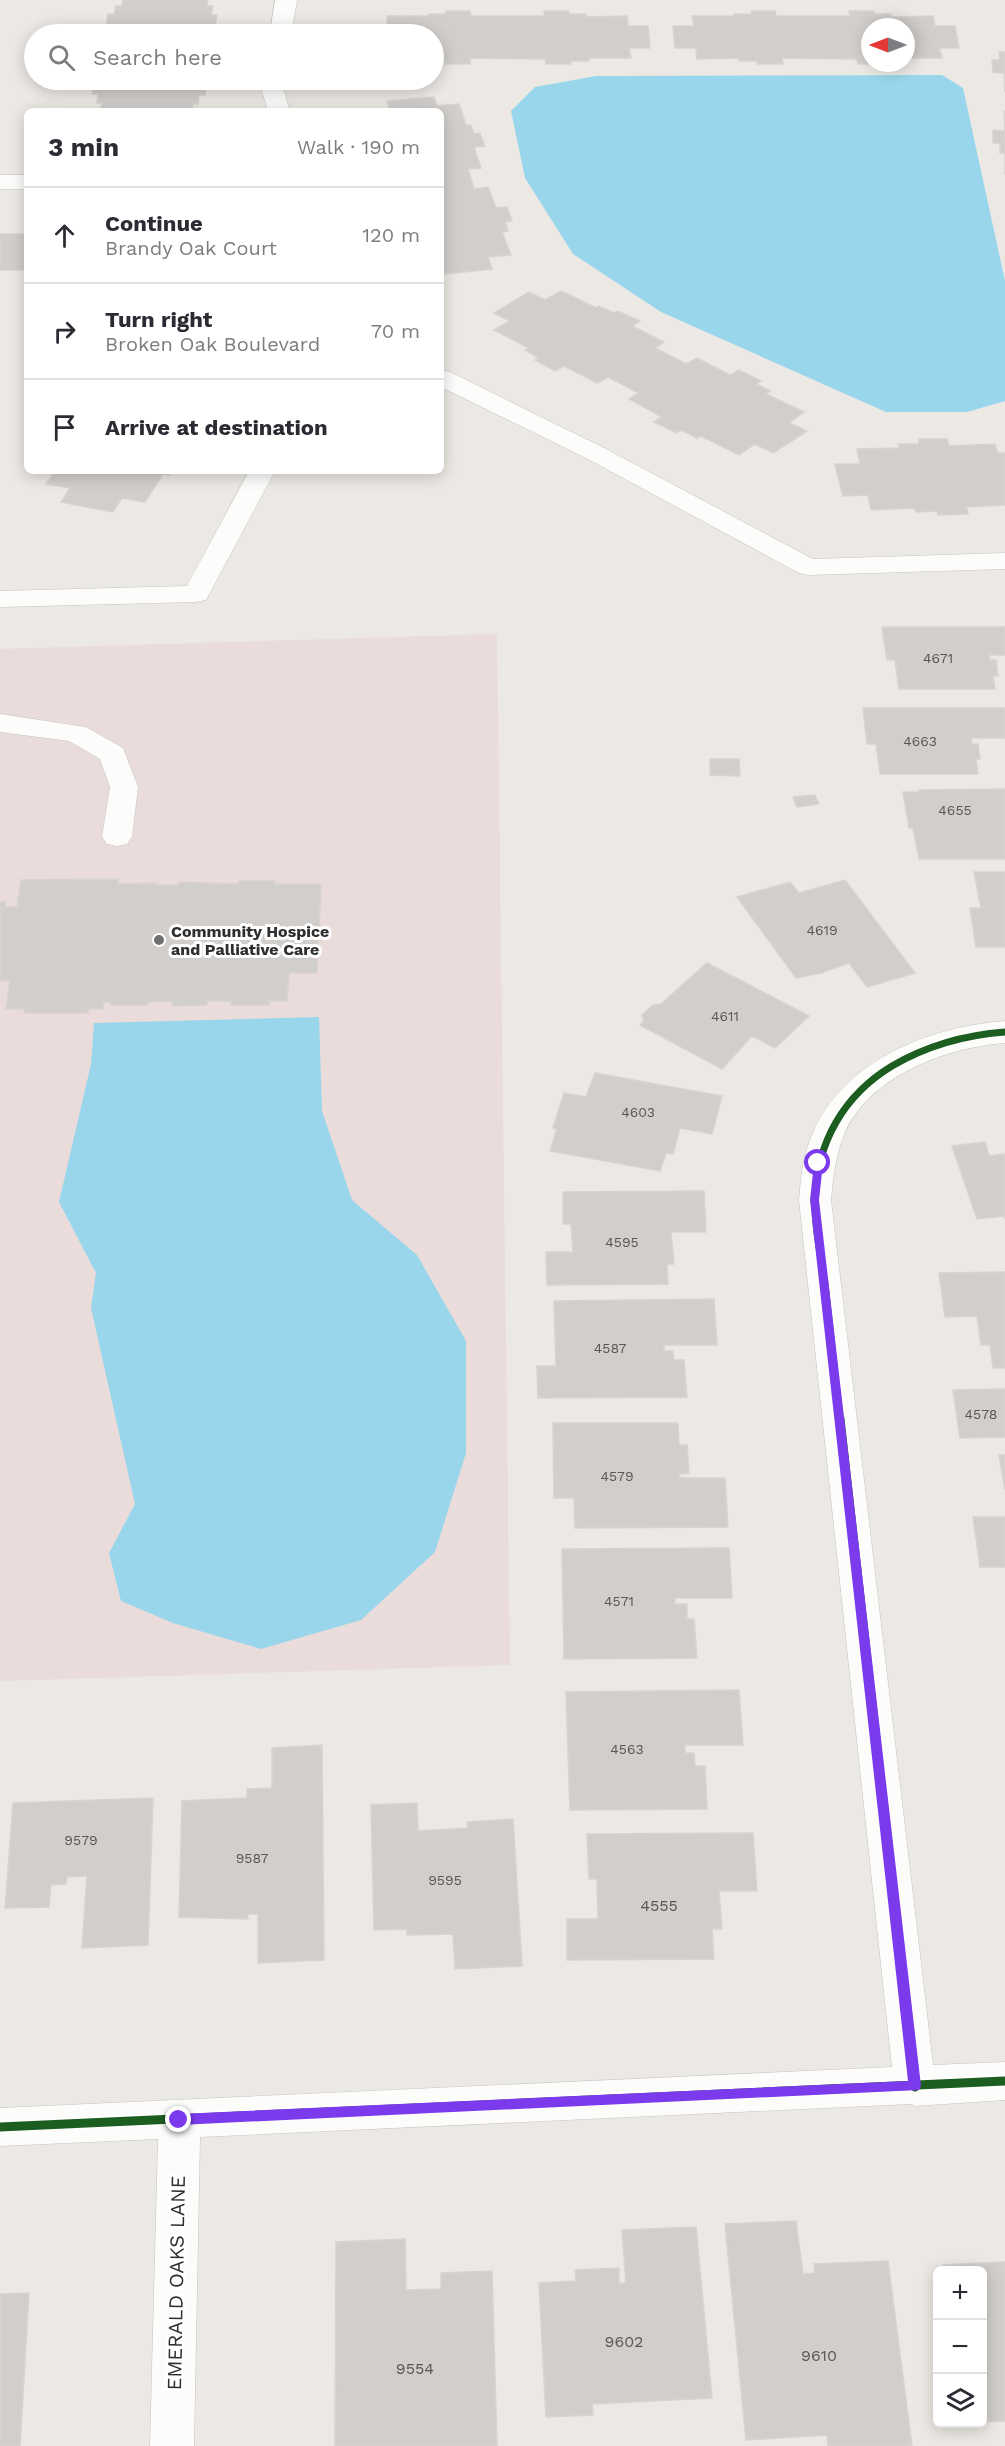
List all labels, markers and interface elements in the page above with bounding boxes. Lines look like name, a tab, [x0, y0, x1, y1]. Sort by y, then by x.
north arrow	[861, 18, 915, 72]
search box	[24, 24, 444, 90]
icon: search	[45, 41, 78, 74]
text: Search here	[93, 45, 222, 70]
text: 3 min	[48, 132, 119, 162]
text: Walk · 190 m	[297, 135, 420, 159]
text: Continue	[105, 211, 203, 236]
icon: ahead	[48, 219, 81, 252]
text: 120 m	[362, 223, 420, 247]
text: Brandy Oak Court	[105, 236, 277, 260]
text: Turn right	[105, 307, 212, 332]
icon: right	[48, 315, 81, 348]
text: 70 m	[371, 319, 420, 343]
text: Broken Oak Boulevard	[105, 332, 320, 356]
icon: arrive	[48, 411, 81, 444]
text: Arrive at destination	[105, 415, 328, 440]
house number: 4671	[923, 650, 953, 666]
house number: 4663	[903, 733, 937, 749]
house number: 4655	[938, 802, 972, 818]
place label: Community Hospice and Palliative Care	[171, 922, 329, 959]
house number: 4619	[806, 922, 838, 938]
marker: Community Hospice and Palliative Care	[152, 933, 166, 947]
house number: 4611	[711, 1008, 739, 1024]
house number: 4603	[621, 1104, 655, 1120]
route start	[804, 1149, 830, 1175]
house number: 4595	[605, 1234, 639, 1250]
house number: 4587	[594, 1340, 626, 1356]
house number: 4578	[965, 1406, 997, 1422]
house number: 4579	[600, 1468, 634, 1484]
house number: 4571	[604, 1593, 634, 1609]
house number: 4563	[610, 1741, 644, 1757]
house number: 9579	[64, 1832, 98, 1848]
house number: 9587	[236, 1850, 268, 1866]
house number: 9595	[428, 1872, 462, 1888]
house number: 4555	[640, 1896, 678, 1915]
route end	[165, 2106, 191, 2132]
street label: EMERALD OAKS LANE	[162, 2175, 190, 2391]
map controls	[933, 2266, 987, 2428]
button: +	[933, 2266, 987, 2320]
button: −	[933, 2320, 987, 2374]
house number: 9602	[605, 2332, 643, 2351]
house number: 9610	[801, 2346, 837, 2365]
house number: 9554	[396, 2359, 434, 2378]
button: layers	[933, 2374, 987, 2428]

